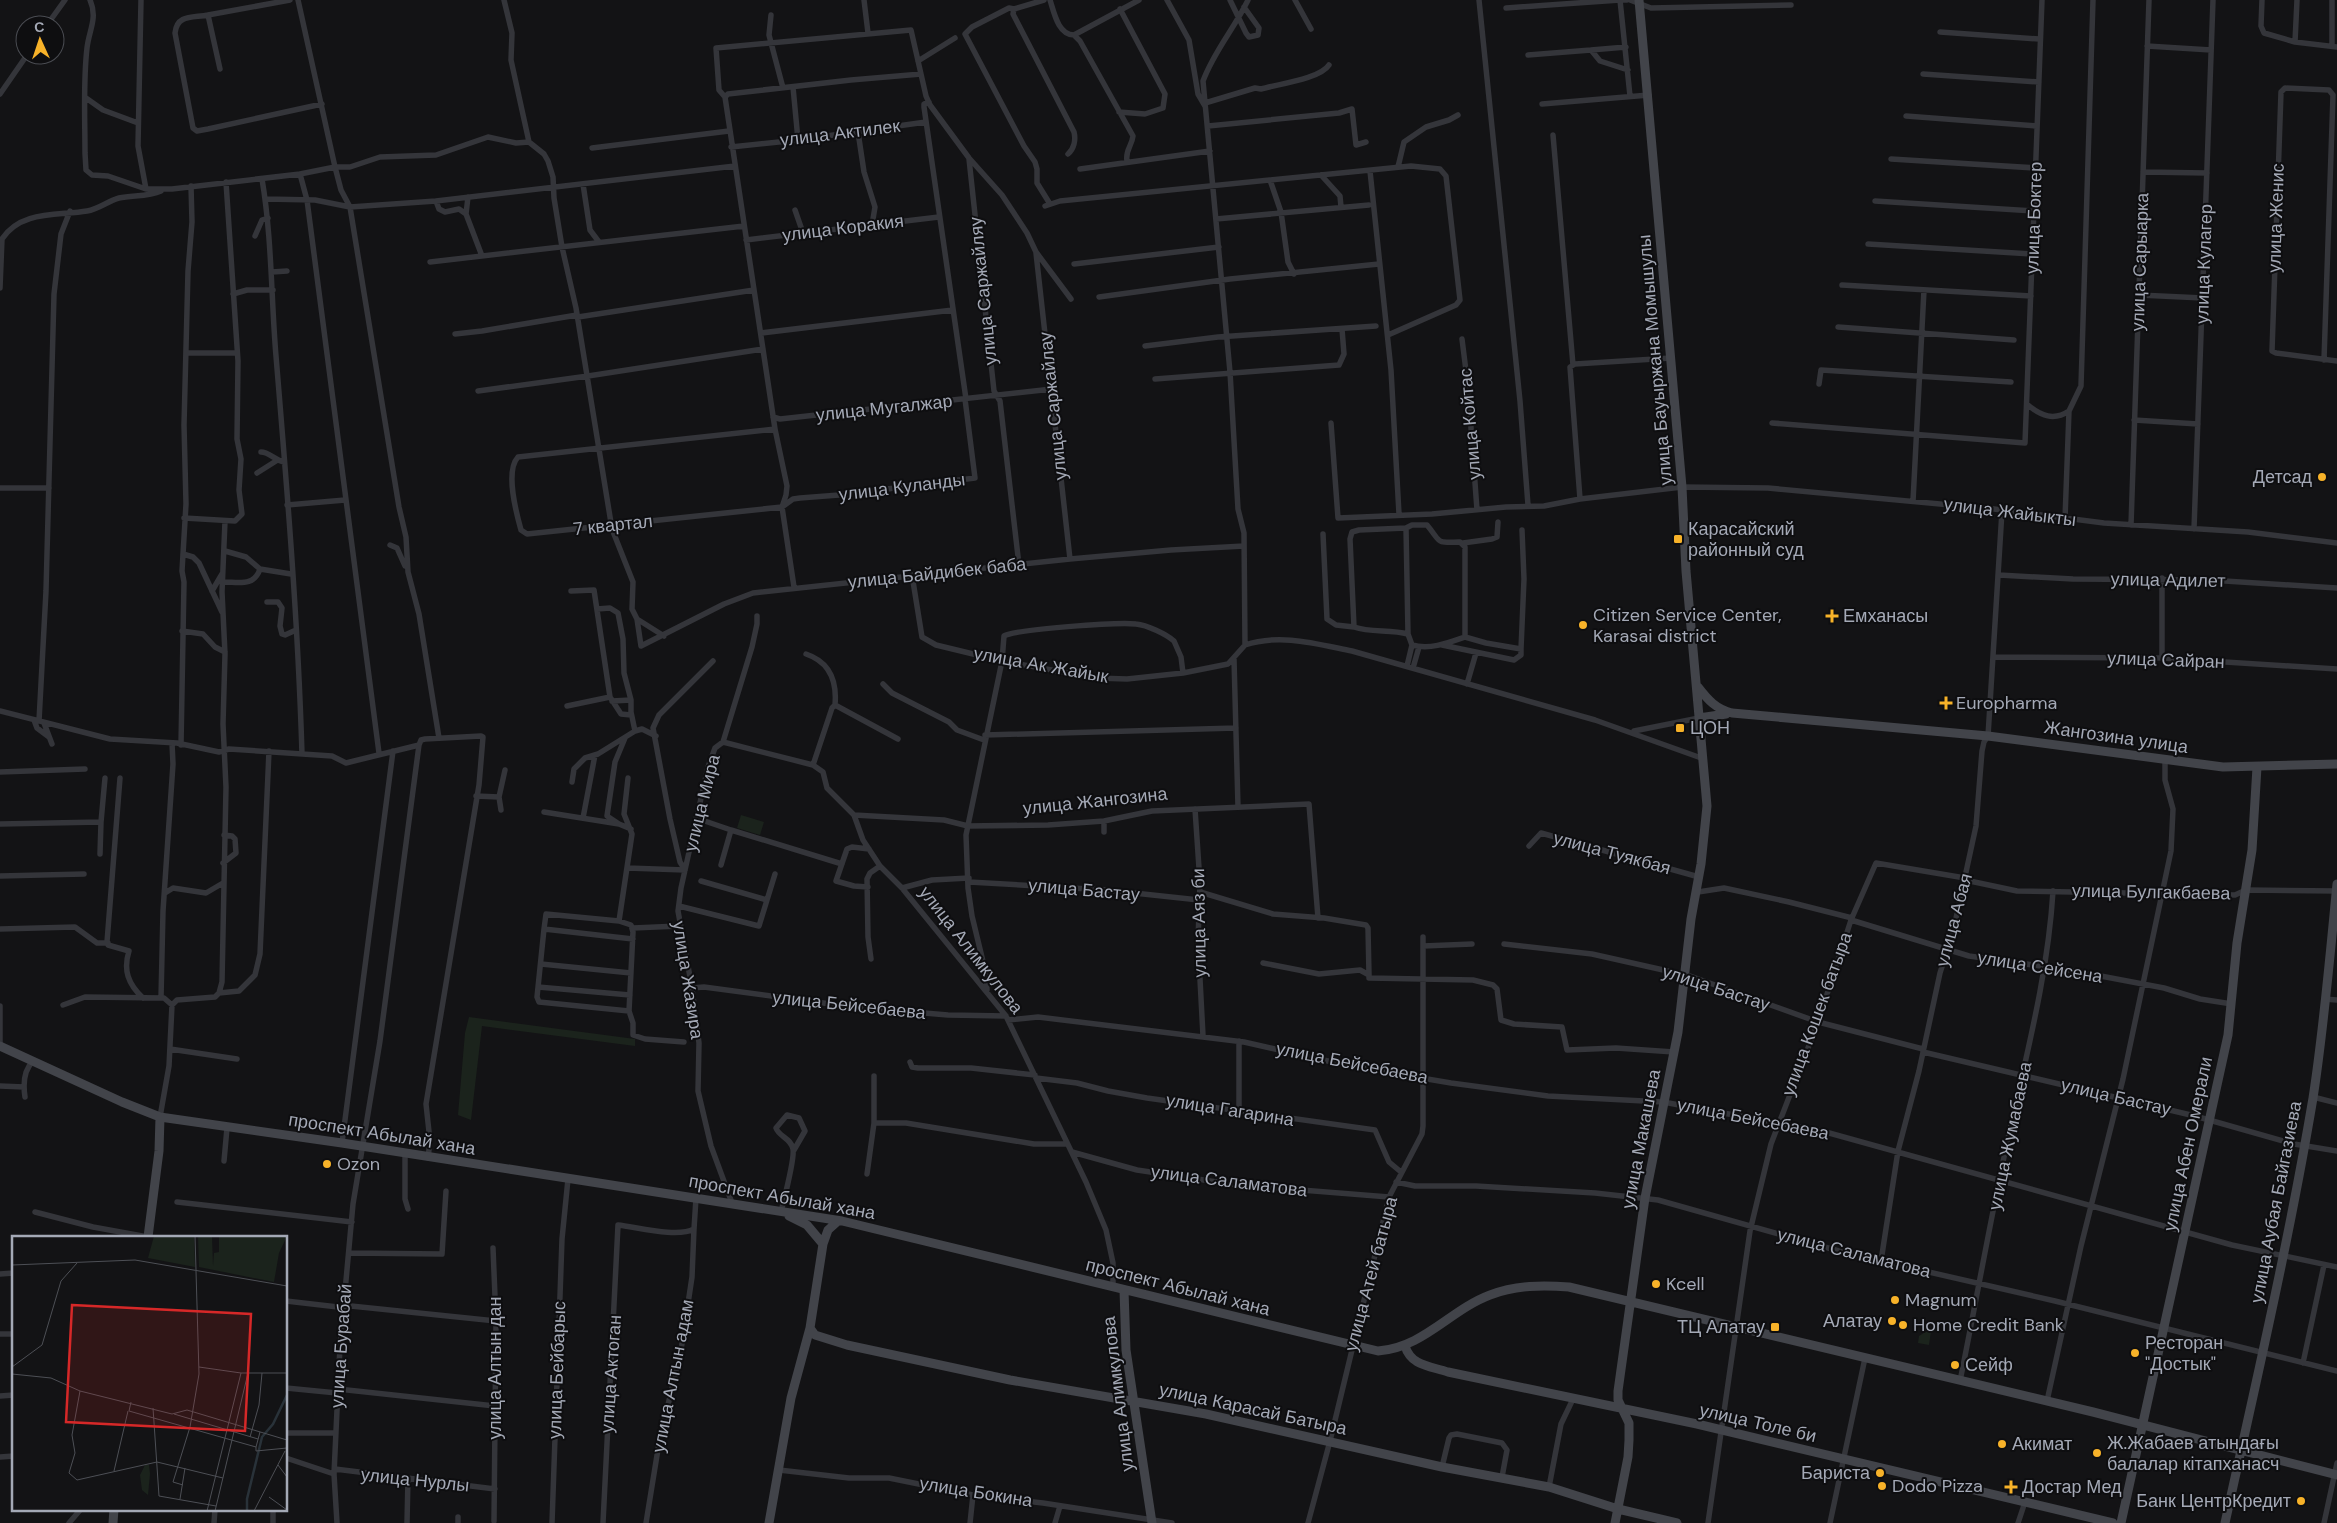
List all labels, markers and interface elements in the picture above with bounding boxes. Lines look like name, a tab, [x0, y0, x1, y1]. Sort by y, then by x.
north arrow	[15, 15, 65, 65]
text: С	[34, 18, 45, 36]
street label: улица Актилек	[778, 114, 902, 152]
street label: улица Боктер	[2020, 161, 2048, 275]
street label: улица Женис	[2262, 163, 2290, 273]
street label: улица Сарыарка	[2126, 191, 2154, 332]
street label: улица Кулагер	[2190, 204, 2218, 324]
street label: улица Коракия	[781, 209, 905, 247]
street label: улица Саржайляу	[963, 216, 1003, 366]
street label: улица Бауыржана Момышулы	[1632, 234, 1678, 486]
street label: улица Саржайлау	[1033, 331, 1073, 481]
street label: улица Койтас	[1453, 367, 1487, 481]
street label: улица Мугалжар	[815, 389, 953, 427]
place label: Детсад	[2253, 465, 2312, 489]
street label: улица Куланды	[837, 467, 967, 507]
marker: Детсад	[2316, 471, 2328, 483]
street label: улица Жайыкты	[1942, 492, 2078, 532]
street label: 7 квартал	[572, 509, 654, 541]
place label: Карасайский районный суд	[1688, 517, 1804, 562]
marker: Карасайский районный суд	[1672, 533, 1684, 545]
street label: улица Байдибек баба	[847, 552, 1028, 594]
street label: улица Адилет	[2110, 567, 2226, 593]
place label: Citizen Service Center, Karasai district	[1593, 603, 1782, 648]
place label: Емханасы	[1843, 604, 1928, 628]
marker: Емханасы	[1825, 609, 1839, 623]
marker: Citizen Service Center, Karasai district	[1577, 619, 1589, 631]
street label: улица Ак Жайык	[972, 641, 1110, 689]
street label: улица Сайран	[2107, 646, 2225, 674]
place label: Europharma	[1956, 691, 2057, 715]
marker: Europharma	[1940, 697, 1952, 709]
street label: Жангозина улица	[2042, 715, 2191, 759]
place label: ЦОН	[1690, 716, 1730, 740]
marker: ЦОН	[1674, 722, 1686, 734]
street label: улица Мира	[678, 751, 726, 854]
street label: улица Жангозина	[1022, 781, 1169, 821]
street label: улица Туякбая	[1551, 826, 1673, 880]
street label: улица Аяз би	[1186, 868, 1212, 978]
street label: улица Абая	[1930, 871, 1978, 969]
street label: улица Бастау	[1027, 873, 1141, 907]
street label: улица Булгакбаева	[2072, 879, 2231, 905]
street label: улица Алимкулова	[914, 881, 1029, 1020]
street label: улица Жазира	[667, 919, 709, 1042]
street label: улица Кошек батыра	[1776, 928, 1858, 1099]
street label: улица Сейсена	[1976, 945, 2105, 989]
street label: улица Бастау	[1659, 959, 1773, 1017]
street label: улица Бейсебаева	[771, 985, 928, 1025]
street label: улица Бейсебаева	[1274, 1037, 1431, 1090]
street label: улица Абен Омерали	[2158, 1054, 2218, 1234]
street label: улица Жумабаева	[1983, 1059, 2038, 1212]
street label: улица Макашева	[1616, 1066, 1666, 1211]
street label: улица Бастау	[2059, 1073, 2173, 1121]
street label: улица Гагарина	[1164, 1088, 1297, 1132]
street label: улица Бейсебаева	[1675, 1093, 1832, 1146]
street label: улица Аубая Байгазиева	[2245, 1098, 2308, 1305]
street label: проспект Абылай хана	[287, 1107, 478, 1161]
place label: Ozon	[337, 1152, 380, 1176]
marker: Ozon	[321, 1158, 333, 1170]
street label: улица Саламатова	[1149, 1159, 1310, 1203]
street label: проспект Абылай хана	[687, 1169, 878, 1225]
street label: улица Атей батыра	[1339, 1193, 1403, 1354]
street label: улица Саламатова	[1775, 1222, 1934, 1284]
inset map	[12, 1236, 288, 1510]
street label: проспект Абылай хана	[1083, 1252, 1274, 1322]
place label: Kcell	[1666, 1272, 1704, 1296]
marker: Kcell	[1650, 1278, 1662, 1290]
street label: улица Бурабай	[325, 1283, 357, 1409]
place label: Magnum	[1905, 1288, 1977, 1312]
marker: Magnum	[1889, 1294, 1901, 1306]
street label: улица Алтын дан	[483, 1296, 507, 1440]
street label: улица Алтын адам	[646, 1297, 700, 1455]
street label: улица Бейбарыс	[543, 1301, 571, 1439]
place label: Алатау	[1823, 1309, 1882, 1333]
place label: Home Credit Bank	[1913, 1313, 2064, 1337]
street label: улица Актоган	[595, 1314, 627, 1434]
street label: улица Алимкулова	[1096, 1314, 1139, 1473]
place label: ТЦ Алатау	[1677, 1315, 1765, 1339]
marker: Алатау	[1886, 1315, 1898, 1327]
marker: Home Credit Bank	[1897, 1319, 1909, 1331]
marker: ТЦ Алатау	[1769, 1321, 1781, 1333]
place label: Ресторан "Достык"	[2145, 1331, 2223, 1376]
marker: Ресторан "Достык"	[2129, 1347, 2141, 1359]
place label: Сейф	[1965, 1353, 2013, 1377]
marker: Сейф	[1949, 1359, 1961, 1371]
street label: улица Карасай Батыра	[1157, 1377, 1350, 1441]
street label: улица Толе би	[1697, 1398, 1819, 1448]
place label: Ж.Жабаев атындағы балалар кітапханасч	[2107, 1431, 2279, 1476]
place label: Акимат	[2012, 1432, 2072, 1456]
marker: Акимат	[1996, 1438, 2008, 1450]
marker: Ж.Жабаев атындағы балалар кітапханасч	[2091, 1447, 2103, 1459]
place label: Бариста	[1801, 1461, 1871, 1485]
street label: улица Нурлы	[360, 1462, 470, 1498]
marker: Бариста	[1874, 1467, 1886, 1479]
street label: улица Бокина	[918, 1471, 1035, 1513]
place label: Dodo Pizza	[1892, 1474, 1983, 1498]
place label: Достар Мед	[2022, 1475, 2122, 1499]
marker: Dodo Pizza	[1876, 1480, 1888, 1492]
marker: Достар Мед	[2004, 1480, 2018, 1494]
place label: Банк ЦентрКредит	[2136, 1489, 2291, 1513]
marker: Банк ЦентрКредит	[2295, 1495, 2307, 1507]

